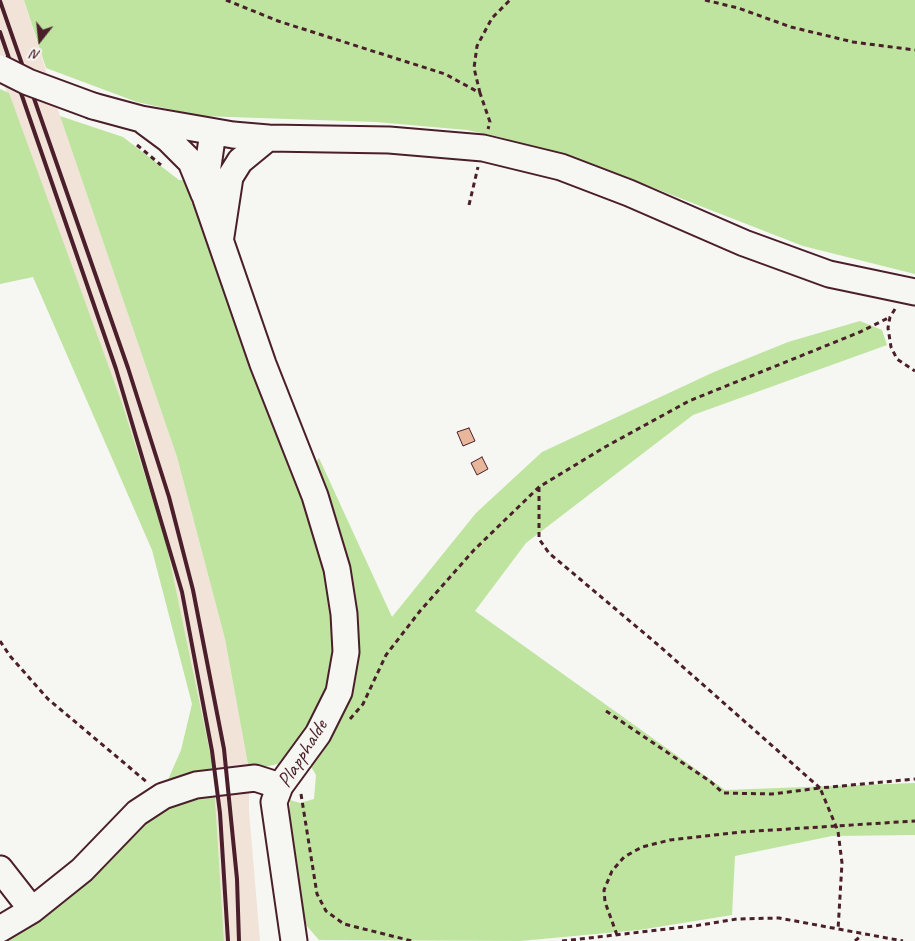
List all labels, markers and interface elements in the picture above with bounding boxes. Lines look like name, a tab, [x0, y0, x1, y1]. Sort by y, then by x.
north arrow	[15, 15, 65, 65]
text: N	[29, 46, 42, 64]
street label: Plapphalde	[272, 715, 334, 793]

